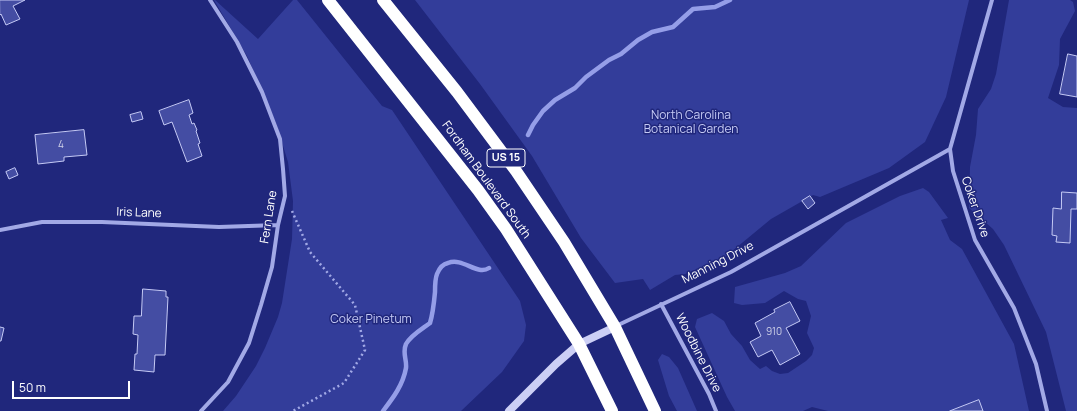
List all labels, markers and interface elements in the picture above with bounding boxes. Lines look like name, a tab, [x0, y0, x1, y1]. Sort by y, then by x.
park label: North Carolina Botanical Garden	[644, 109, 738, 137]
street label: Fordham Boulevard South	[439, 119, 533, 241]
house number: 4	[58, 139, 64, 151]
road number: US 15	[487, 149, 525, 167]
street label: Coker Drive	[958, 175, 992, 239]
street label: Fern Lane	[258, 189, 280, 245]
street label: Iris Lane	[116, 205, 162, 221]
street label: Manning Drive	[680, 239, 756, 287]
street label: Woodbine Drive	[672, 311, 724, 395]
park label: Coker Pinetum	[330, 313, 412, 327]
house number: 910	[766, 326, 782, 338]
scale bar	[14, 373, 132, 399]
text: 50 m	[19, 379, 46, 396]

